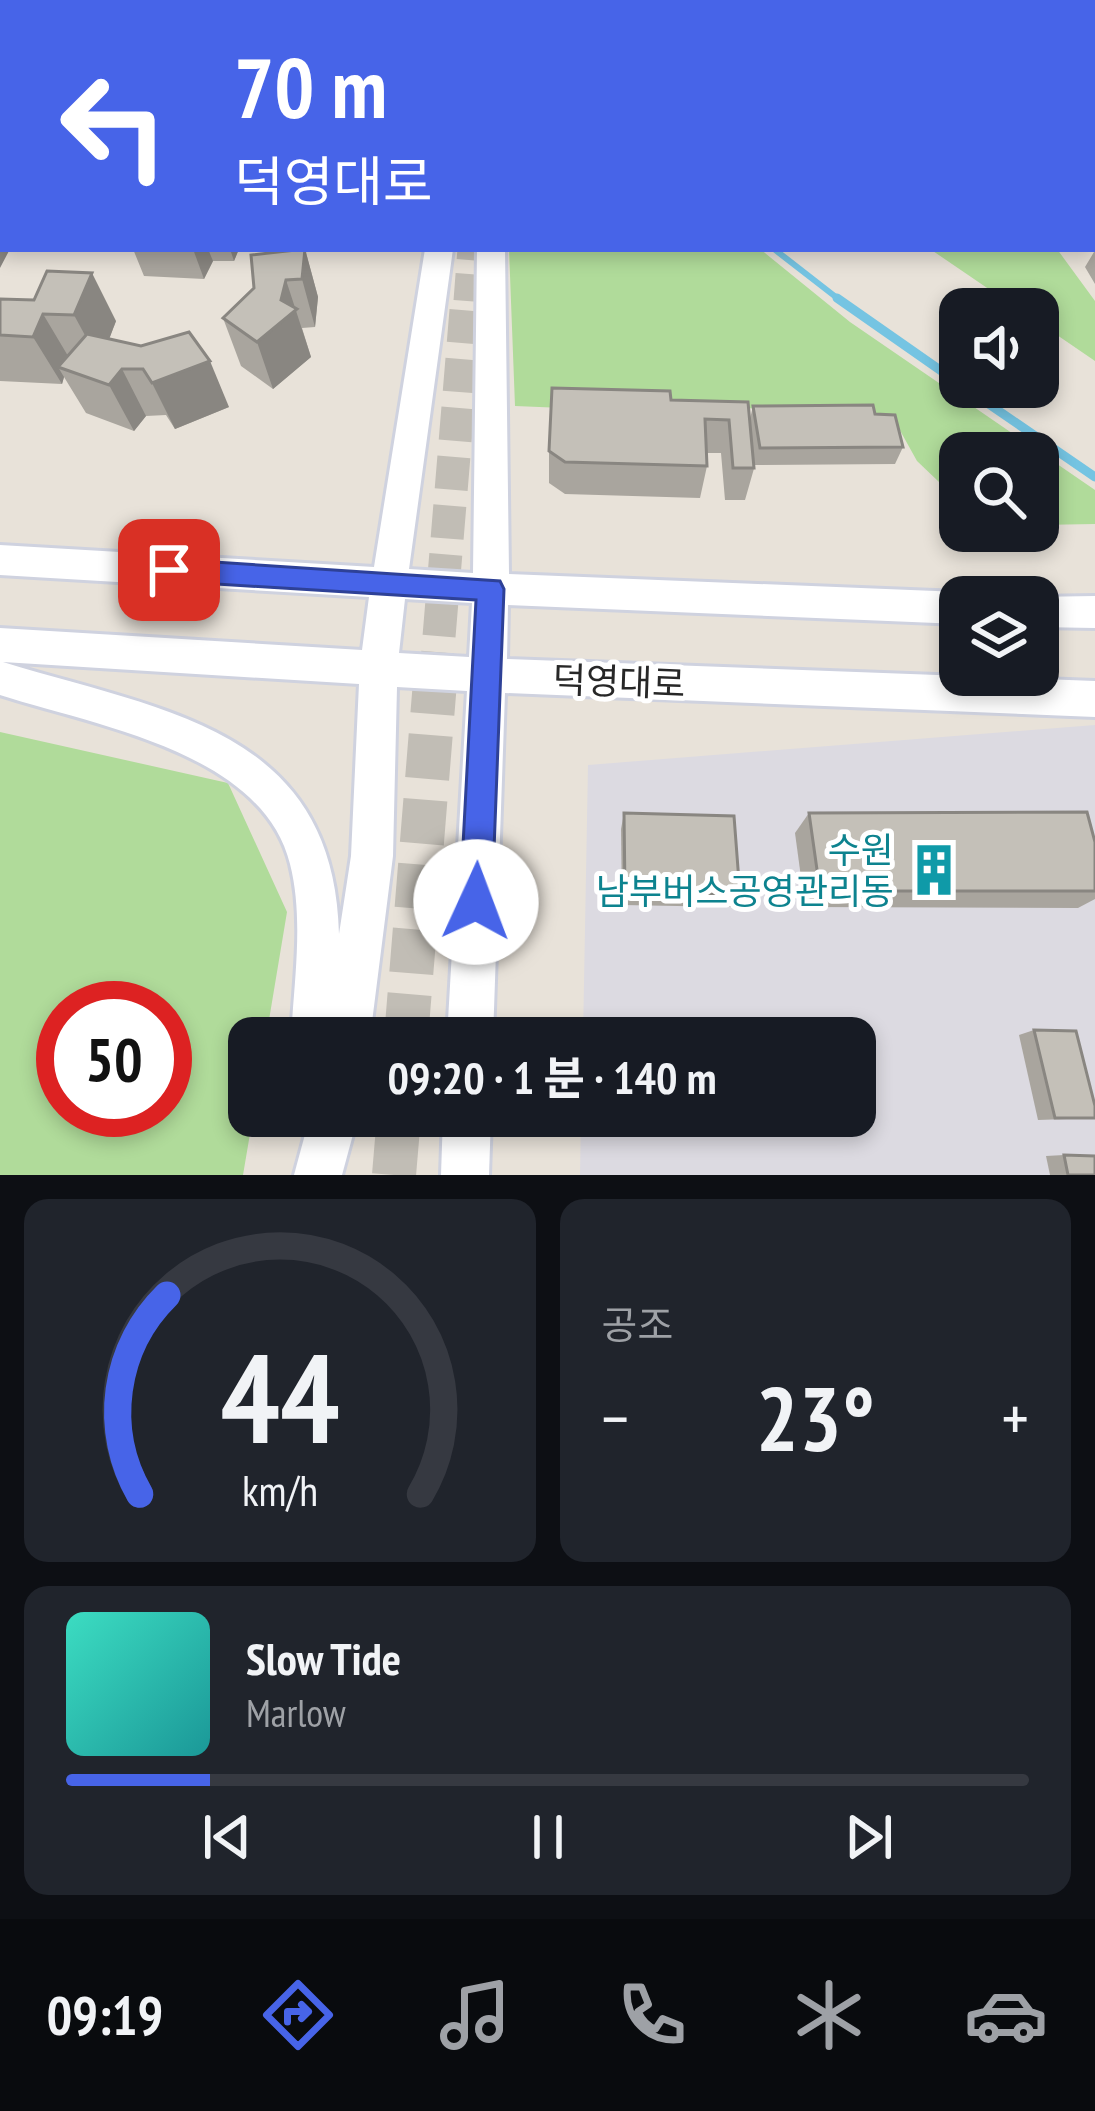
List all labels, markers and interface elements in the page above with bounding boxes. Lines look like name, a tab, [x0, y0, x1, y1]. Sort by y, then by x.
text: 70 m	[234, 32, 387, 141]
icon: left	[36, 48, 192, 204]
text: 덕영대로	[234, 146, 433, 216]
map controls	[939, 288, 1059, 696]
button: sound	[939, 288, 1059, 408]
button: search	[939, 432, 1059, 552]
pin	[118, 519, 220, 621]
icon: arrive	[136, 537, 202, 603]
button: layers	[939, 576, 1059, 696]
street label: 덕영대로	[552, 655, 686, 707]
place label: 수원 남부버스공영관리동	[596, 826, 894, 914]
position arrow	[413, 839, 539, 965]
building icon: 수원 남부버스공영관리동	[905, 841, 963, 899]
speed limit sign: 50	[36, 981, 192, 1137]
text: 09:20 · 1 분 · 140 m	[387, 1048, 717, 1106]
text: 공조	[602, 1299, 673, 1350]
text: 44	[220, 1316, 339, 1477]
text: 23°	[756, 1359, 875, 1476]
text: −	[602, 1375, 629, 1460]
text: +	[1002, 1375, 1029, 1460]
text: km/h	[242, 1461, 318, 1517]
text: Slow Tide	[246, 1629, 401, 1687]
text: Marlow	[246, 1687, 346, 1738]
icon: previous	[194, 1804, 260, 1870]
icon: pause	[515, 1804, 581, 1870]
icon: next	[836, 1804, 902, 1870]
icon: directions	[256, 1973, 340, 2057]
icon: music	[433, 1973, 517, 2057]
icon: phone	[610, 1973, 694, 2057]
icon: climate	[787, 1973, 871, 2057]
icon: car	[964, 1973, 1048, 2057]
text: 09:19	[47, 1980, 163, 2050]

